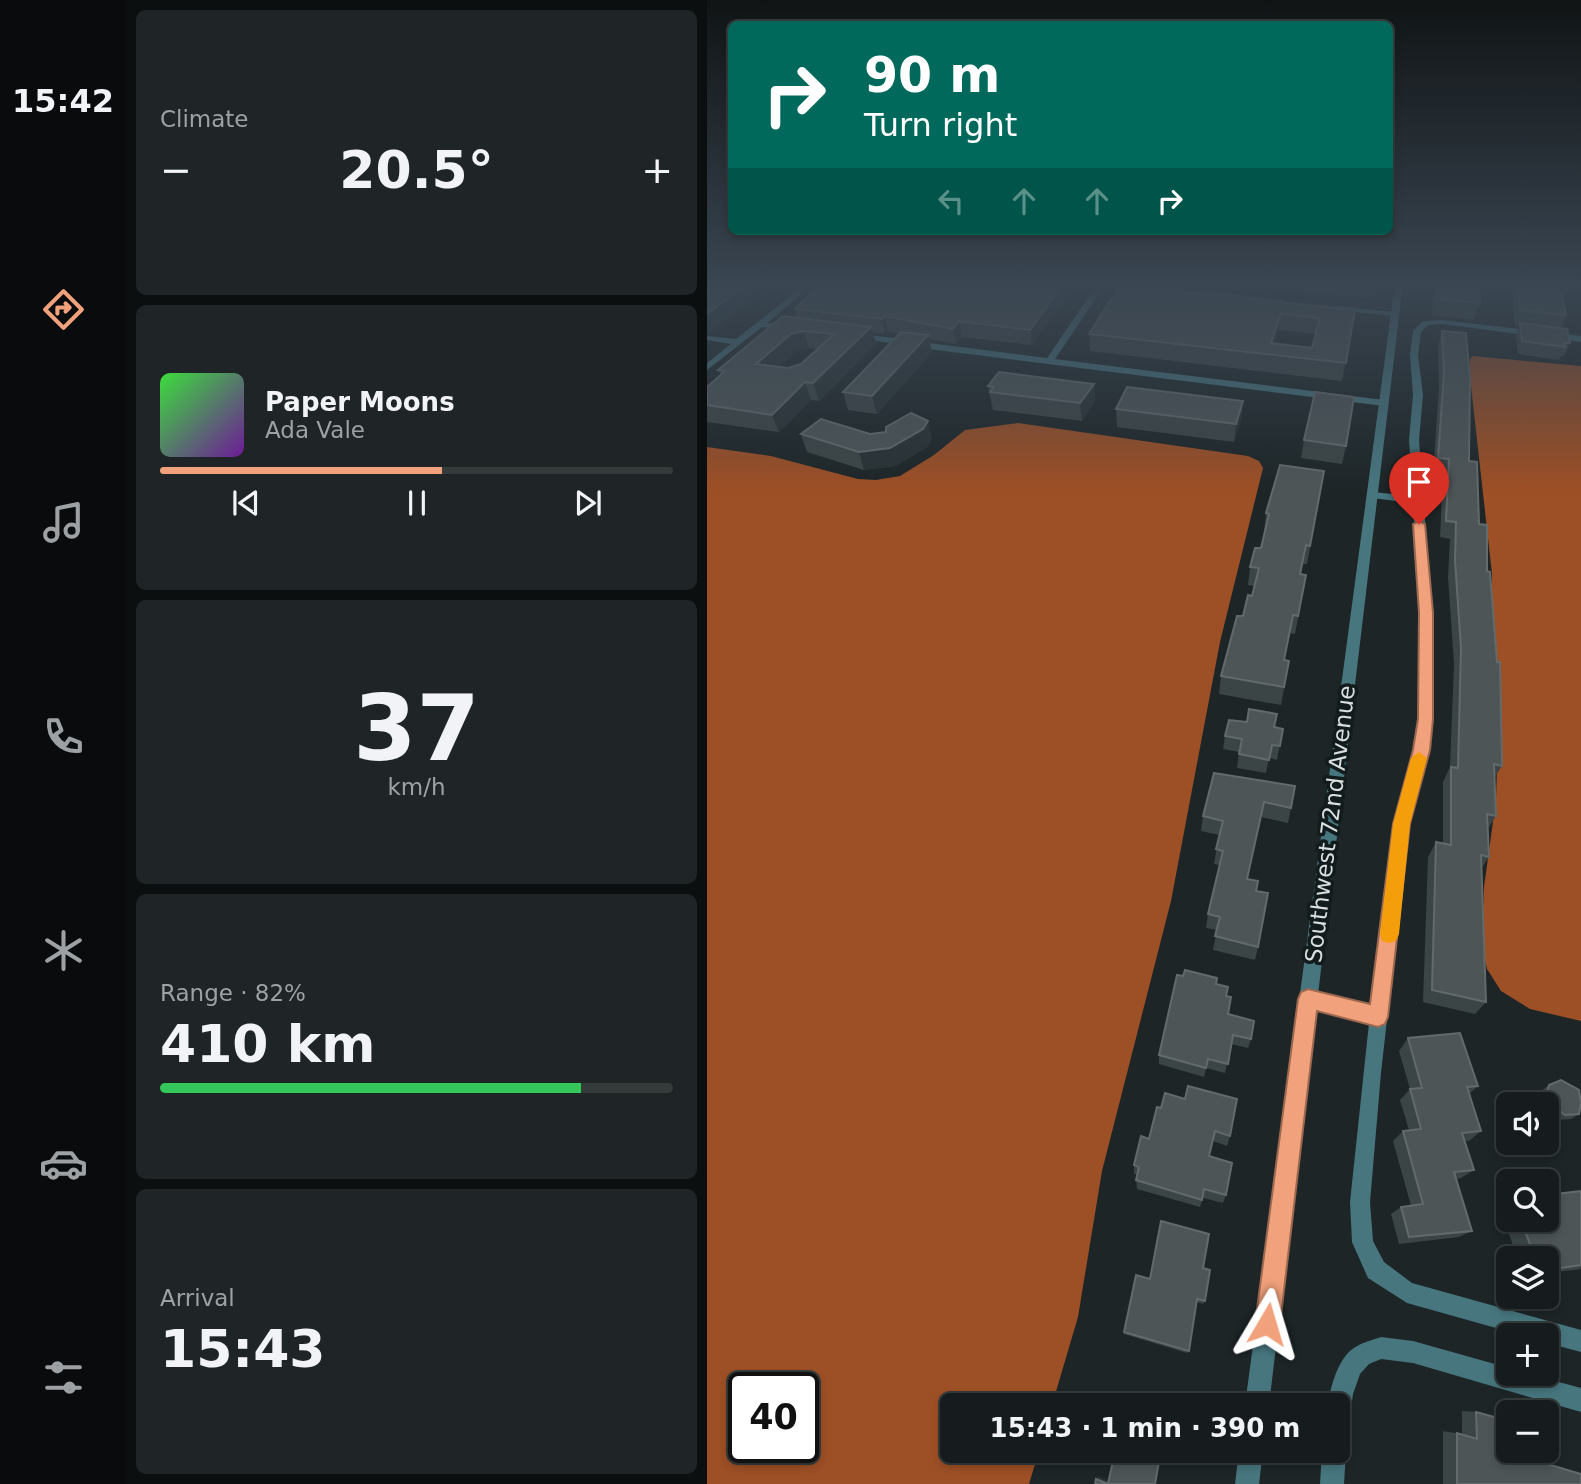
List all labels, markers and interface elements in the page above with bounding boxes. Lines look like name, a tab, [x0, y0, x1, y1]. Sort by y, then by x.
text: 90 m	[864, 47, 1000, 104]
icon: right	[749, 49, 840, 140]
text: 15:42	[12, 82, 114, 120]
text: Climate	[160, 106, 249, 132]
text: Turn right	[864, 106, 1017, 144]
text: 20.5°	[339, 140, 494, 200]
text: −	[160, 148, 192, 192]
text: +	[641, 148, 673, 192]
icon: left	[932, 182, 970, 220]
icon: ahead	[1005, 182, 1043, 220]
icon: ahead	[1078, 182, 1116, 220]
icon: right	[1151, 182, 1189, 220]
icon: directions	[39, 285, 88, 334]
text: Paper Moons	[265, 387, 455, 417]
text: Ada Vale	[265, 417, 365, 443]
pin	[1389, 452, 1449, 524]
icon: arrive	[1400, 463, 1438, 501]
icon: previous	[227, 484, 265, 522]
icon: pause	[398, 484, 436, 522]
icon: next	[569, 484, 607, 522]
icon: music	[39, 498, 88, 547]
text: 37	[353, 676, 480, 781]
street label: Southwest 72nd Avenue	[1300, 684, 1360, 964]
icon: phone	[39, 712, 88, 761]
text: km/h	[387, 774, 446, 800]
icon: climate	[39, 926, 88, 975]
text: Range · 82%	[160, 980, 306, 1006]
text: 410 km	[160, 1014, 375, 1074]
map controls	[1496, 1092, 1559, 1463]
button: sound	[1496, 1092, 1559, 1155]
icon: car	[39, 1139, 88, 1188]
button: search	[1496, 1169, 1559, 1232]
button: layers	[1496, 1246, 1559, 1309]
text: Arrival	[160, 1285, 235, 1311]
position arrow	[1230, 1287, 1304, 1361]
text: 15:43	[160, 1319, 326, 1379]
button: +	[1496, 1323, 1559, 1386]
icon: filters	[39, 1353, 88, 1402]
speed limit sign: 40	[728, 1372, 819, 1463]
button: −	[1496, 1400, 1559, 1463]
text: 15:43 · 1 min · 390 m	[990, 1413, 1300, 1443]

